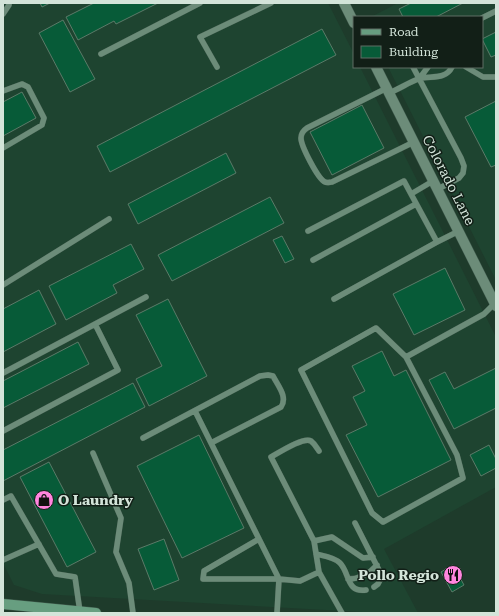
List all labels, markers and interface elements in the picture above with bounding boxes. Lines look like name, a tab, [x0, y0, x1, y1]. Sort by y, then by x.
legend	[353, 16, 483, 68]
text: Road	[389, 25, 419, 39]
text: Building	[389, 45, 438, 59]
street label: Colorado Lane	[419, 132, 479, 228]
shop icon: O Laundry	[33, 489, 55, 511]
place label: O Laundry	[58, 492, 133, 508]
restaurant icon: Pollo Regio	[442, 564, 464, 586]
place label: Pollo Regio	[358, 567, 439, 583]

